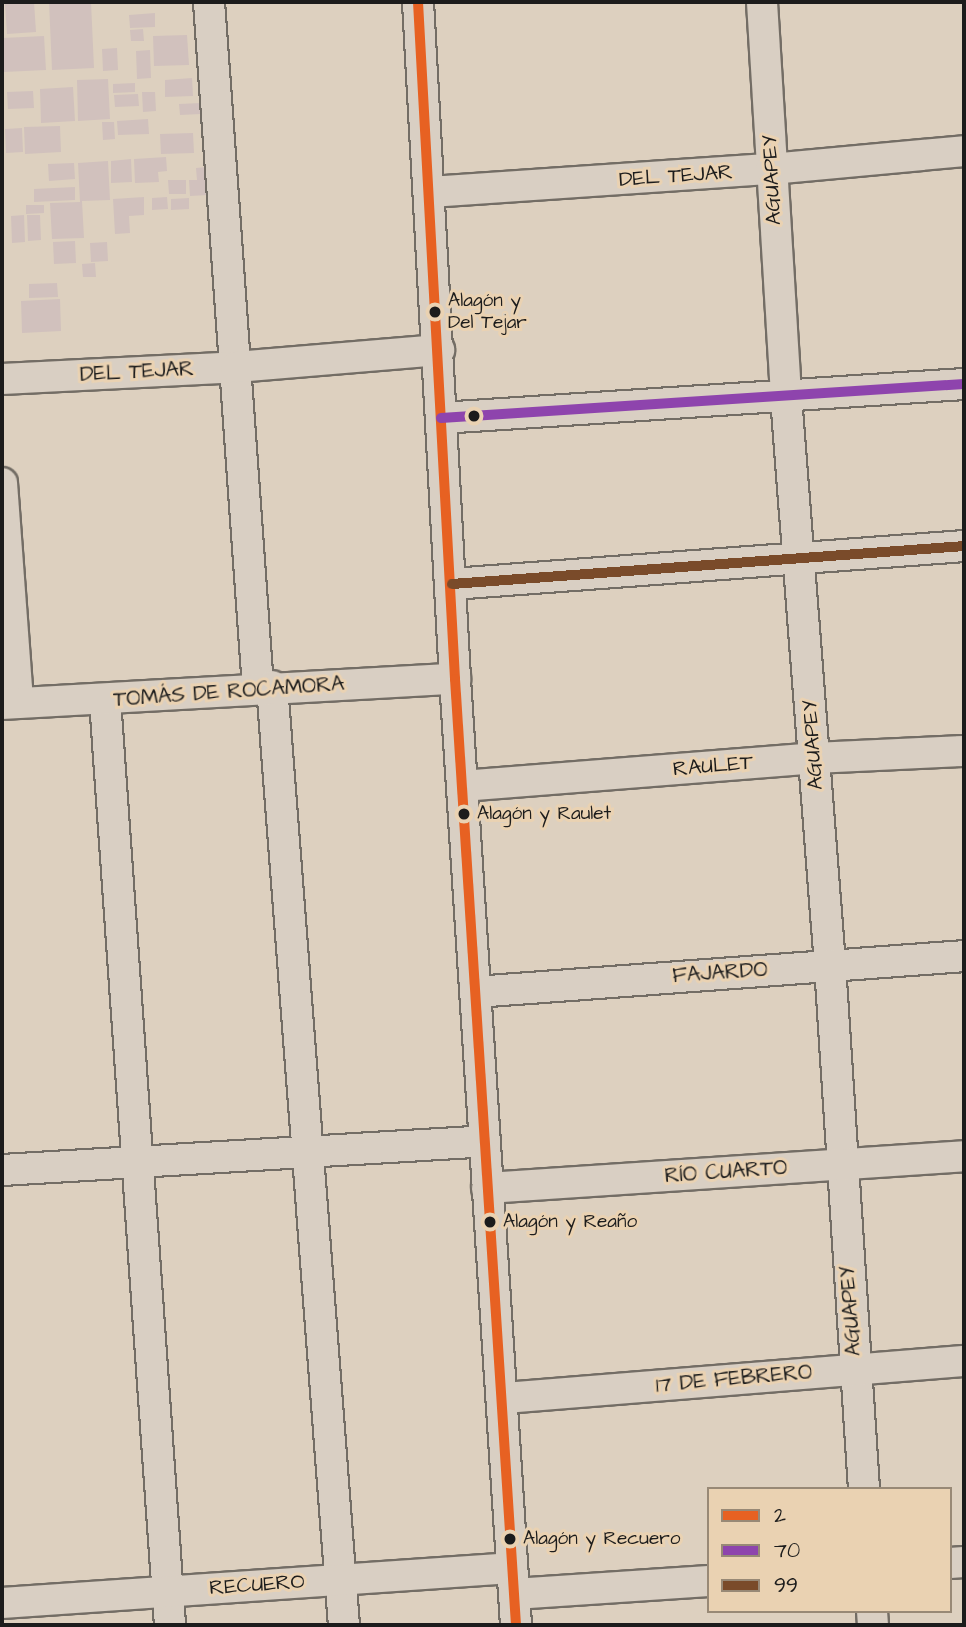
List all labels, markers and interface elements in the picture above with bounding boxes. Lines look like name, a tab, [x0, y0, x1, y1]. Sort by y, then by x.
street label: AGUAPEY	[757, 134, 787, 226]
street label: DEL TEJAR	[618, 159, 734, 193]
place label: Alagón y Del Tejar	[448, 290, 527, 334]
marker: Alagón y Del Tejar	[428, 305, 442, 319]
street label: DEL TEJAR	[79, 356, 195, 388]
unlabelled marker	[467, 409, 481, 423]
street label: TOMÁS DE ROCAMORA	[113, 671, 345, 713]
street label: AGUAPEY	[797, 699, 829, 791]
street label: RAULET	[672, 750, 754, 782]
place label: Alagón y Raulet	[477, 803, 611, 825]
marker: Alagón y Raulet	[457, 807, 471, 821]
street label: FAJARDO	[672, 957, 768, 989]
street label: RÍO CUARTO	[664, 1155, 788, 1189]
place label: Alagón y Reaño	[503, 1211, 637, 1233]
marker: Alagón y Reaño	[483, 1215, 497, 1229]
street label: AGUAPEY	[835, 1265, 867, 1357]
street label: 17 DE FEBRERO	[655, 1360, 813, 1398]
legend	[707, 1487, 952, 1613]
text: 2	[774, 1501, 786, 1530]
place label: Alagón y Recuero	[523, 1528, 680, 1550]
marker: Alagón y Recuero	[503, 1532, 517, 1546]
text: 70	[774, 1536, 800, 1565]
street label: RECUERO	[208, 1569, 306, 1601]
text: 99	[774, 1571, 798, 1600]

